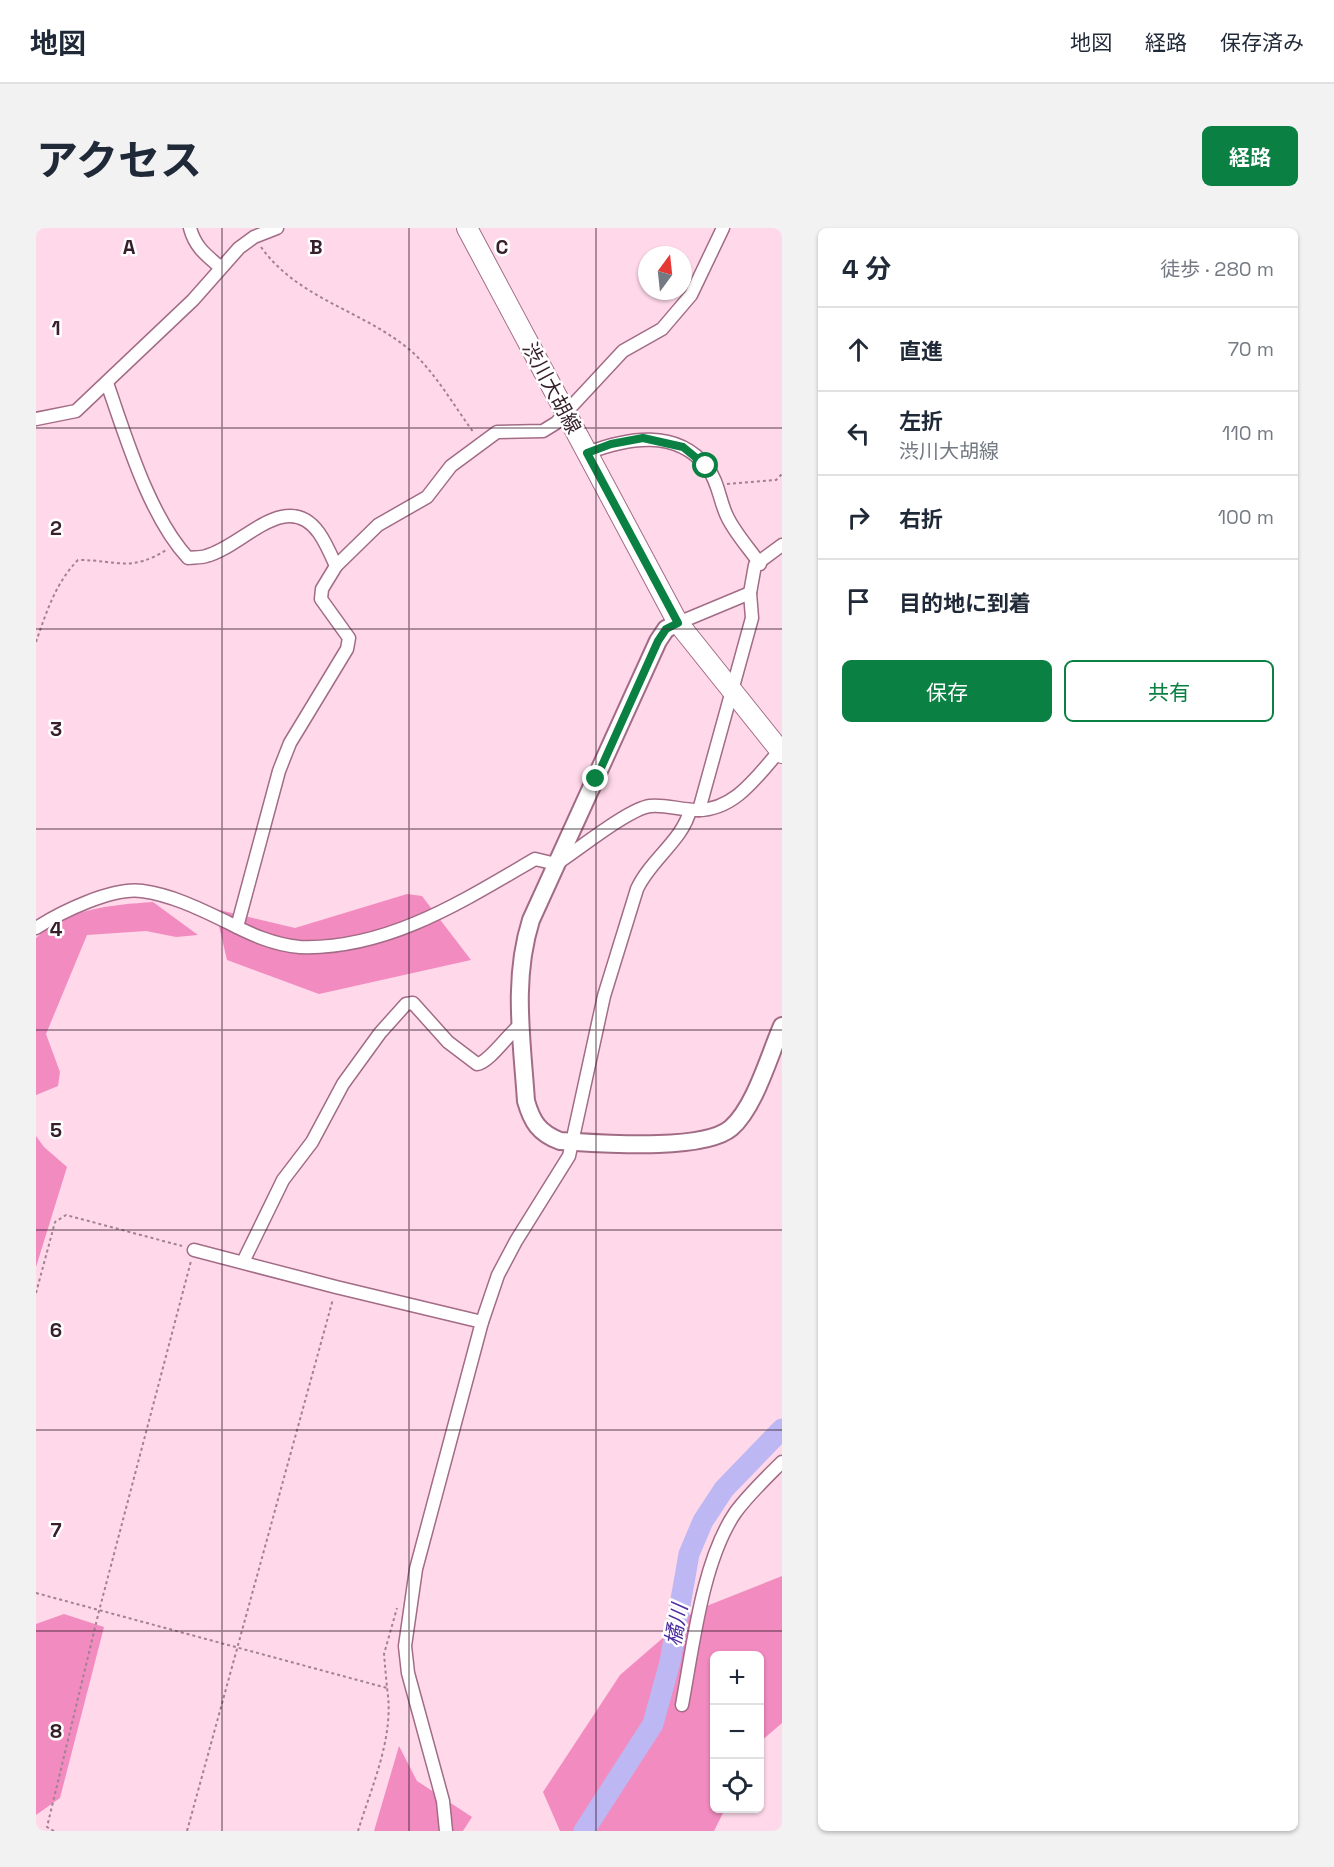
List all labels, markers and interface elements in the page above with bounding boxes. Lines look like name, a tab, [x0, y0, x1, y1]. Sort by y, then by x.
text: 地図	[30, 25, 86, 61]
text: 地図	[1070, 29, 1112, 56]
text: 経路	[1145, 29, 1187, 56]
text: 保存済み	[1220, 29, 1304, 56]
button: 経路	[1202, 126, 1298, 186]
text: アクセス	[36, 134, 202, 187]
text: A	[123, 234, 136, 260]
text: B	[309, 234, 323, 260]
text: C	[496, 234, 509, 260]
north arrow	[638, 246, 692, 300]
text: 4 分	[842, 252, 891, 286]
text: 徒歩 · 280 m	[1160, 256, 1274, 282]
text: 1	[51, 315, 61, 341]
icon: ahead	[842, 333, 875, 366]
text: 70 m	[1228, 336, 1274, 362]
text: 直進	[899, 337, 943, 365]
street label: 渋川大胡線	[517, 338, 587, 438]
text: 左折	[899, 407, 943, 435]
icon: left	[842, 417, 875, 450]
text: 110 m	[1222, 420, 1274, 446]
text: 渋川大胡線	[899, 438, 999, 464]
route start	[692, 452, 718, 478]
icon: right	[842, 501, 875, 534]
text: 100 m	[1218, 504, 1274, 530]
text: 右折	[899, 505, 943, 533]
text: 2	[50, 515, 62, 541]
icon: arrive	[842, 585, 875, 618]
text: 目的地に到着	[899, 589, 1031, 617]
button: 保存	[842, 660, 1052, 722]
button: 共有	[1064, 660, 1274, 722]
text: 3	[50, 716, 62, 742]
route end	[582, 765, 608, 791]
text: 4	[50, 916, 63, 942]
text: 5	[50, 1117, 62, 1143]
text: 6	[50, 1317, 62, 1343]
text: 7	[50, 1517, 62, 1543]
water label: 橘川	[659, 1600, 693, 1648]
map controls	[710, 1651, 764, 1813]
button: +	[710, 1651, 764, 1705]
button: −	[710, 1705, 764, 1759]
text: 8	[50, 1718, 62, 1744]
button: locate	[710, 1759, 764, 1813]

